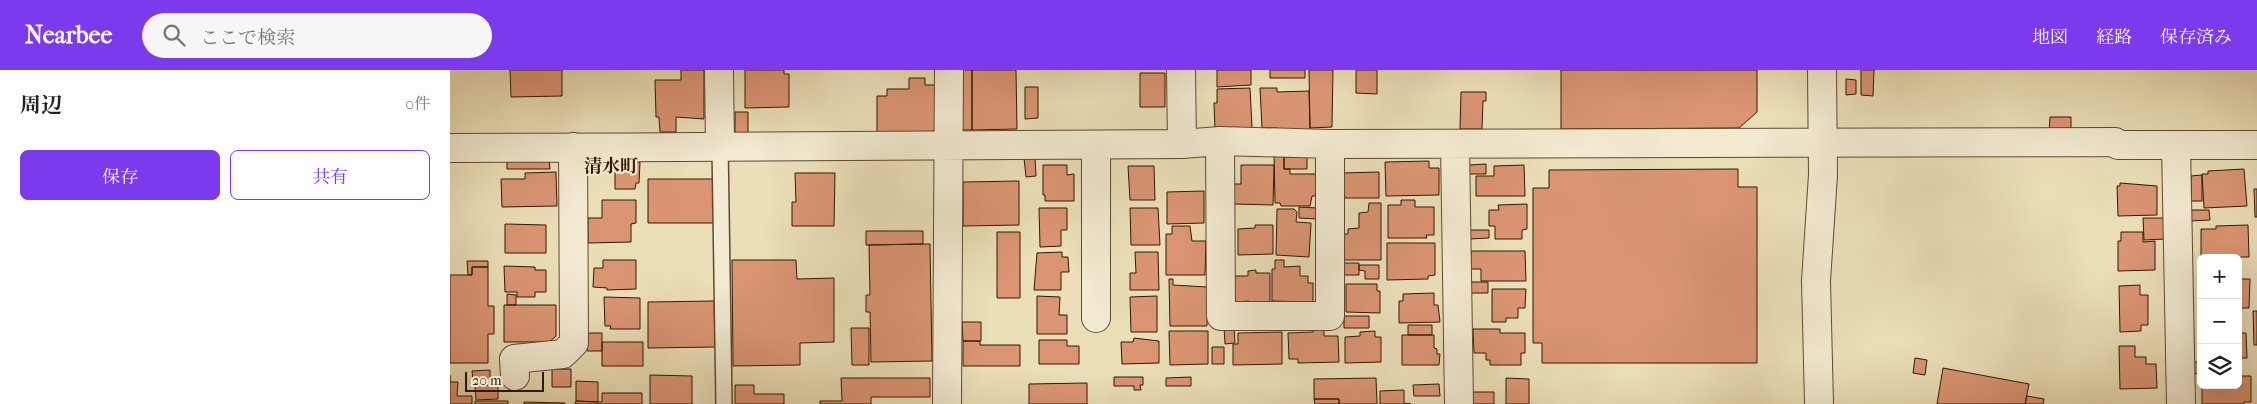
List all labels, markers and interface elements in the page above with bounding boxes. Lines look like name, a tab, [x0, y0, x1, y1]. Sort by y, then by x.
search box	[142, 13, 492, 58]
text: Nearbee	[25, 21, 112, 49]
icon: search	[160, 21, 188, 49]
text: ここで検索	[200, 27, 295, 49]
text: 地図	[2032, 27, 2068, 48]
text: 経路	[2096, 27, 2132, 48]
text: 保存済み	[2160, 27, 2232, 48]
text: 周辺	[20, 93, 62, 117]
text: 0件	[405, 94, 430, 113]
button: 保存	[20, 150, 220, 200]
button: 共有	[230, 150, 430, 200]
district label: 清水町	[584, 156, 638, 177]
map controls	[2197, 254, 2242, 389]
button: +	[2197, 254, 2242, 299]
button: −	[2197, 299, 2242, 344]
button: layers	[2197, 344, 2242, 389]
scale bar	[465, 369, 544, 392]
text: 20 m	[472, 372, 502, 389]

